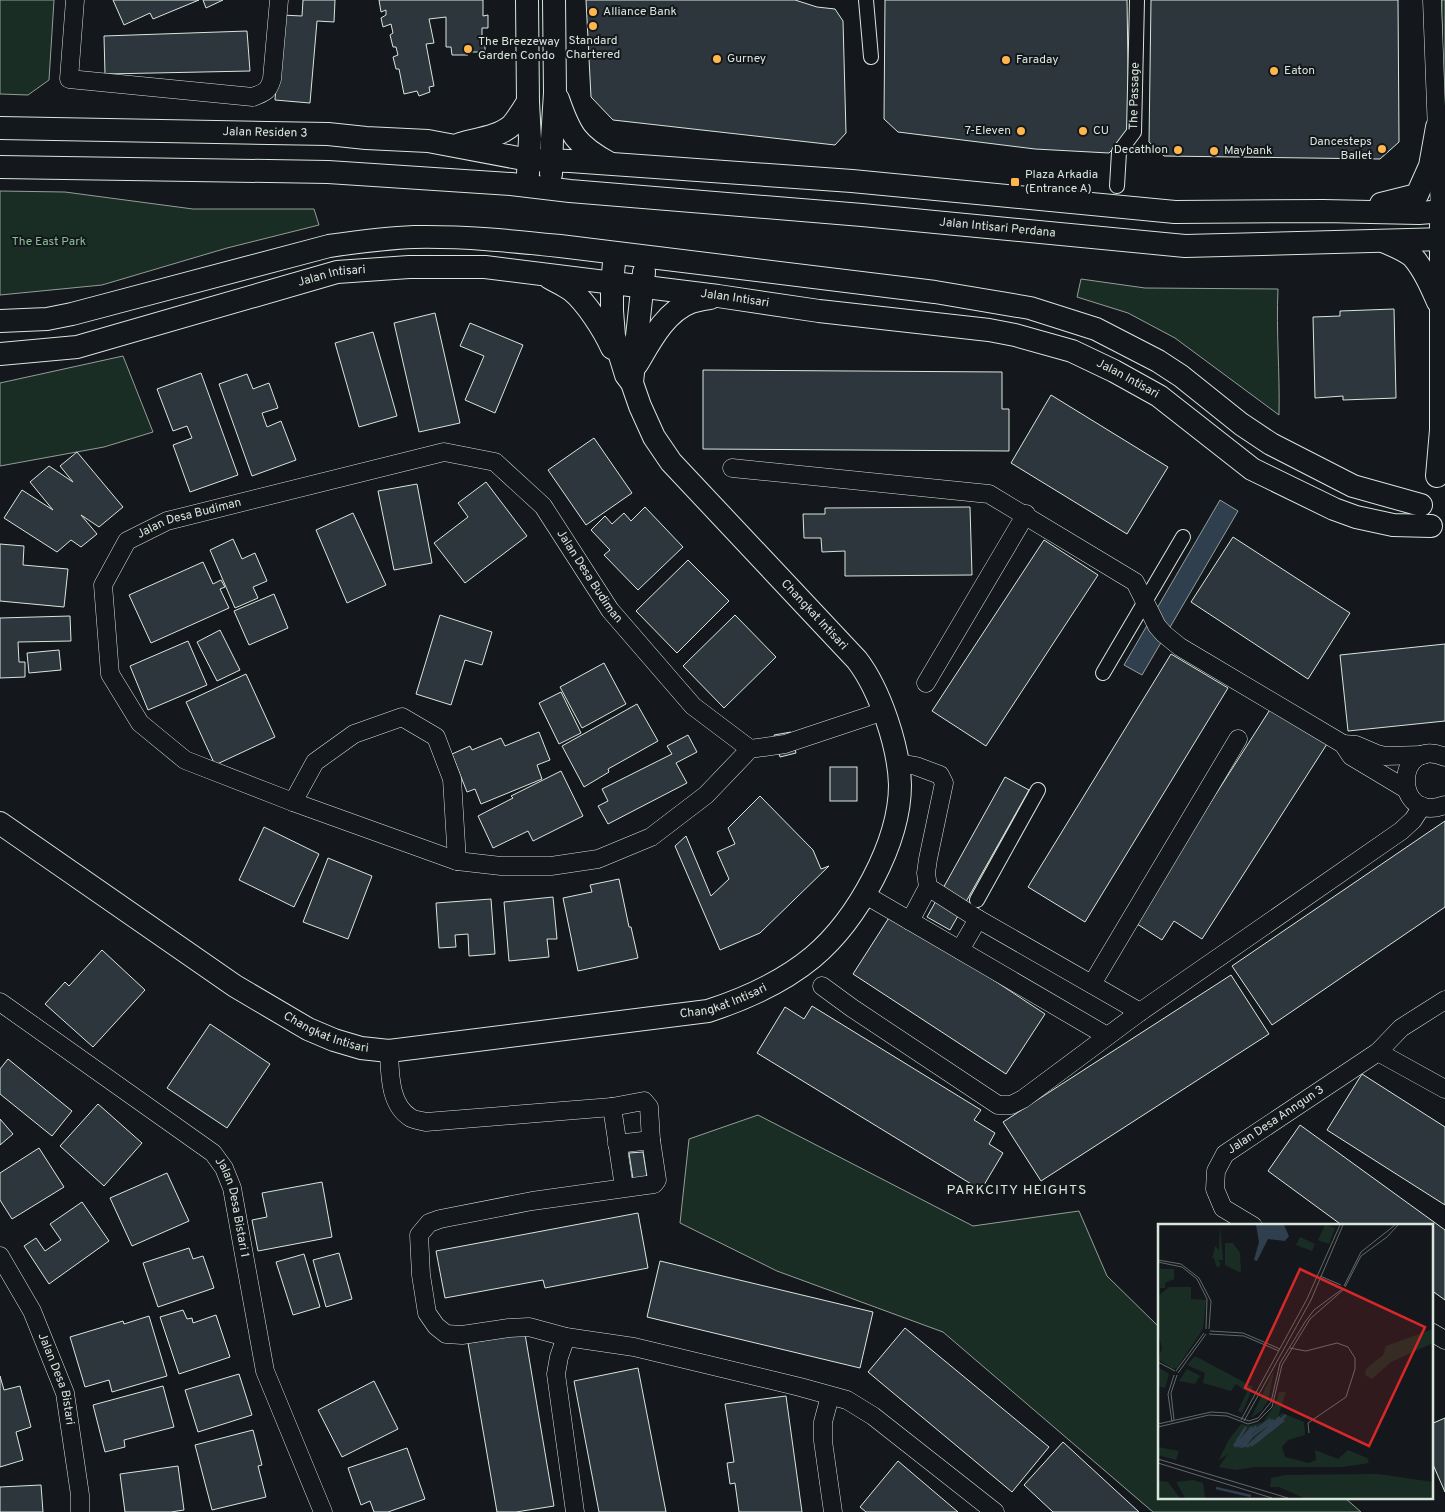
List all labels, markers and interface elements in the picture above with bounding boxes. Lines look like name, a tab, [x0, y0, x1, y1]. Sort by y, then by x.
place label: Alliance Bank	[603, 4, 677, 20]
marker: Alliance Bank	[587, 6, 599, 18]
marker: Standard Chartered	[587, 20, 599, 32]
place label: Standard Chartered	[566, 33, 620, 63]
place label: The Breezeway Garden Condo	[478, 34, 560, 64]
marker: The Breezeway Garden Condo	[462, 43, 474, 55]
place label: Gurney	[727, 51, 766, 67]
place label: Faraday	[1016, 52, 1059, 68]
marker: Gurney	[711, 53, 723, 65]
marker: Faraday	[1000, 54, 1012, 66]
street label: The Passage	[1126, 62, 1144, 130]
place label: Eaton	[1284, 63, 1315, 79]
marker: Eaton	[1268, 65, 1280, 77]
place label: 7-Eleven	[965, 123, 1011, 139]
place label: CU	[1093, 123, 1109, 139]
street label: Jalan Residen 3	[222, 124, 308, 142]
marker: 7-Eleven	[1015, 125, 1027, 137]
marker: CU	[1077, 125, 1089, 137]
place label: Dancesteps Ballet	[1309, 134, 1372, 164]
place label: Decathlon	[1114, 142, 1168, 158]
place label: Maybank	[1224, 143, 1272, 159]
marker: Dancesteps Ballet	[1376, 143, 1388, 155]
marker: Decathlon	[1172, 144, 1184, 156]
marker: Maybank	[1208, 145, 1220, 157]
place label: Plaza Arkadia (Entrance A)	[1025, 167, 1098, 197]
marker: Plaza Arkadia (Entrance A)	[1009, 176, 1021, 188]
street label: Jalan Intisari Perdana	[939, 214, 1056, 242]
park label: The East Park	[12, 234, 86, 250]
street label: Jalan Intisari	[296, 262, 366, 291]
street label: Jalan Intisari	[700, 286, 770, 312]
street label: Jalan Intisari	[1094, 356, 1162, 402]
street label: Jalan Desa Budiman	[134, 495, 243, 543]
street label: Jalan Desa Budiman	[552, 527, 626, 627]
street label: Changkat Intisari	[777, 576, 851, 654]
street label: Changkat Intisari	[679, 980, 770, 1022]
street label: Changkat Intisari	[280, 1008, 369, 1057]
street label: Jalan Desa Anngun 3	[1224, 1082, 1327, 1158]
street label: Jalan Desa Bistari 1	[211, 1154, 252, 1259]
district label: PARKCITY HEIGHTS	[947, 1182, 1087, 1199]
inset map	[1158, 1224, 1432, 1500]
street label: Jalan Desa Bistari	[34, 1331, 78, 1426]

